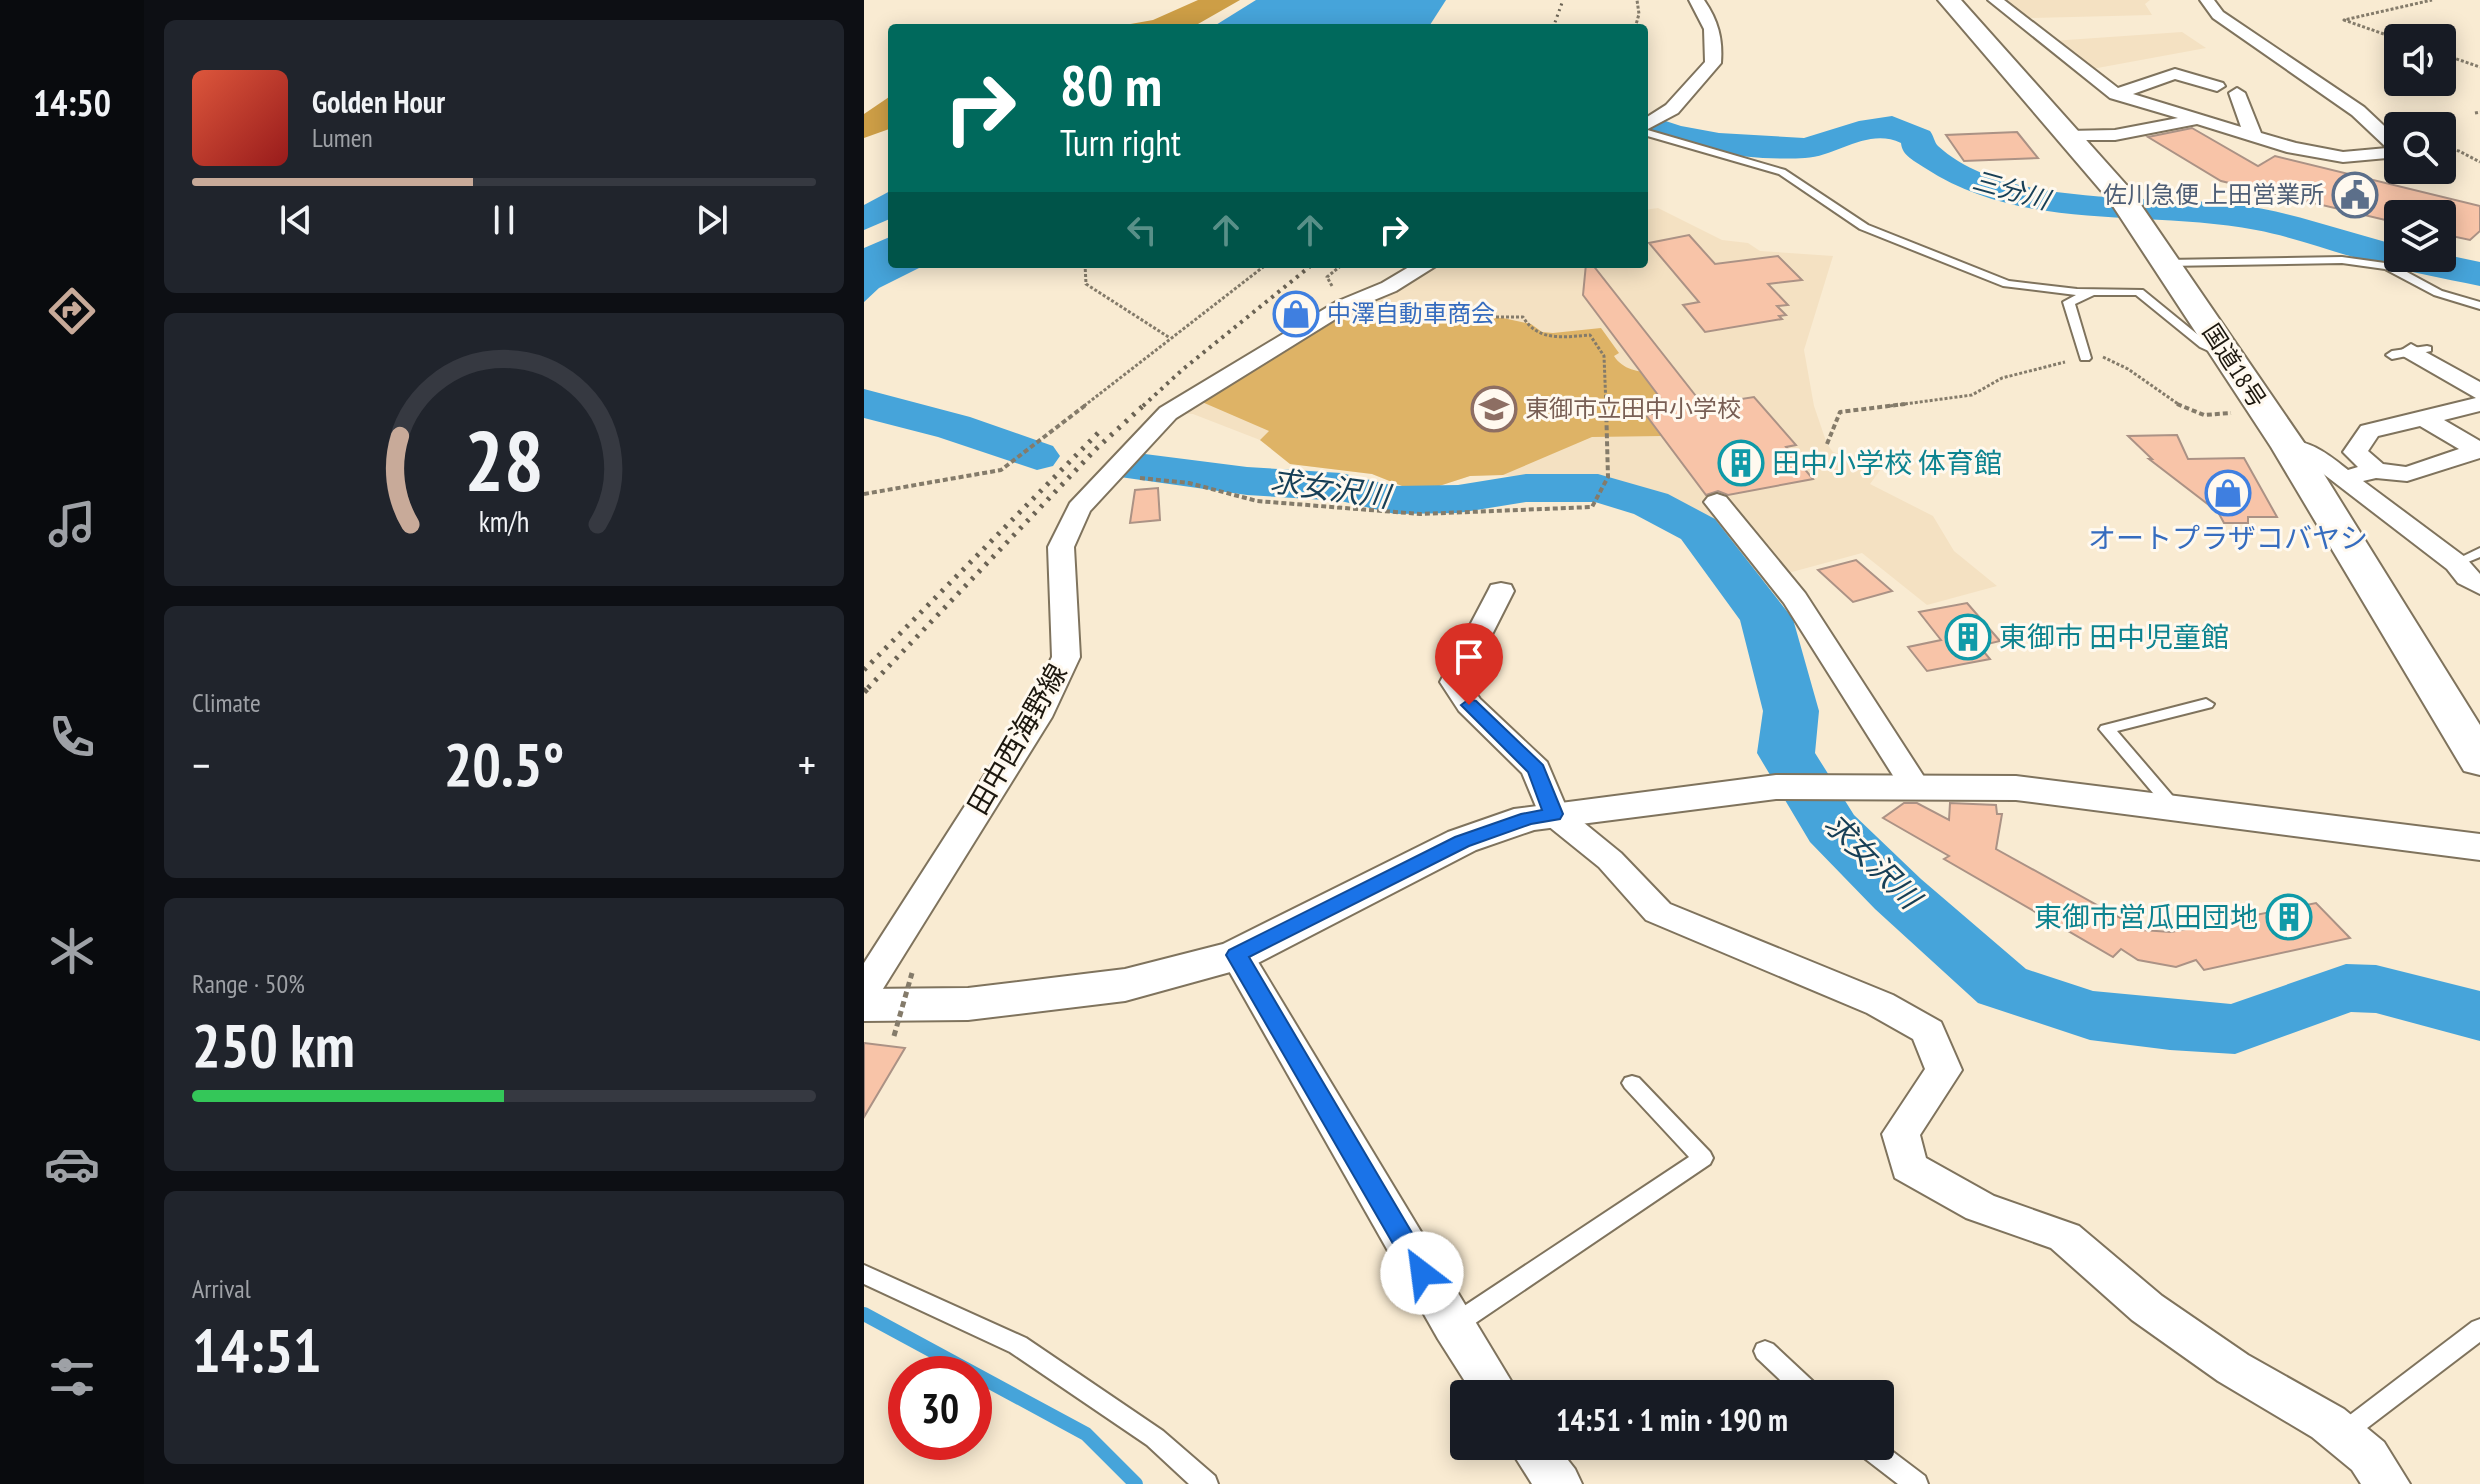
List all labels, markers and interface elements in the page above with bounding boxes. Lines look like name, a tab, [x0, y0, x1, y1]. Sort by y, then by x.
map controls	[2384, 24, 2456, 272]
button: sound	[2384, 24, 2456, 96]
text: 80 m	[1060, 49, 1162, 121]
icon: right	[928, 56, 1032, 160]
text: 14:50	[33, 79, 111, 126]
text: Golden Hour	[312, 82, 445, 121]
button: search	[2384, 112, 2456, 184]
text: Turn right	[1060, 119, 1181, 166]
text: Lumen	[312, 121, 373, 154]
water label: 三分川	[1969, 163, 2056, 217]
public building icon: 佐川急便 上田営業所	[2331, 171, 2379, 219]
place label: 佐川急便 上田営業所	[2103, 179, 2324, 210]
icon: previous	[274, 198, 318, 242]
icon: pause	[482, 198, 526, 242]
icon: next	[690, 198, 734, 242]
button: layers	[2384, 200, 2456, 272]
icon: left	[1120, 208, 1164, 252]
icon: ahead	[1204, 208, 1248, 252]
icon: ahead	[1288, 208, 1332, 252]
icon: right	[1372, 208, 1416, 252]
icon: directions	[44, 283, 100, 339]
shop icon: 中澤自動車商会	[1272, 290, 1320, 338]
place label: 中澤自動車商会	[1327, 298, 1495, 329]
street label: 国道18号	[2196, 318, 2273, 413]
school or university icon: 東御市立田中小学校	[1470, 385, 1518, 433]
place label: 東御市立田中小学校	[1525, 393, 1741, 424]
text: 28	[464, 406, 544, 514]
building icon: 田中小学校 体育館	[1717, 439, 1765, 487]
place label: 田中小学校 体育館	[1772, 444, 2002, 481]
water label: 求女沢川	[1268, 460, 1395, 516]
shop icon: オートプラザコバヤシ	[2204, 469, 2252, 517]
icon: music	[44, 496, 100, 552]
text: km/h	[479, 503, 529, 540]
place label: オートプラザコバヤシ	[2088, 519, 2368, 556]
building icon: 東御市 田中児童館	[1944, 613, 1992, 661]
place label: 東御市 田中児童館	[1999, 618, 2229, 655]
pin	[1435, 623, 1503, 705]
icon: arrive	[1447, 635, 1491, 679]
street label: 田中西海野線	[959, 657, 1075, 821]
text: Climate	[192, 686, 261, 719]
icon: phone	[44, 709, 100, 765]
text: 20.5°	[444, 725, 564, 803]
text: −	[192, 736, 210, 793]
text: +	[798, 736, 816, 793]
water label: 求女沢川	[1817, 804, 1931, 918]
building icon: 東御市営瓜田団地	[2265, 893, 2313, 941]
place label: 東御市営瓜田団地	[2034, 898, 2258, 935]
icon: climate	[44, 923, 100, 979]
text: Range · 50%	[192, 967, 305, 1000]
text: 250 km	[192, 1006, 355, 1084]
icon: car	[44, 1136, 100, 1192]
position arrow	[1380, 1231, 1464, 1315]
text: Arrival	[192, 1272, 251, 1305]
text: 14:51	[192, 1311, 322, 1389]
icon: filters	[44, 1349, 100, 1405]
speed limit sign: 30	[888, 1356, 992, 1460]
text: 14:51 · 1 min · 190 m	[1556, 1400, 1788, 1439]

